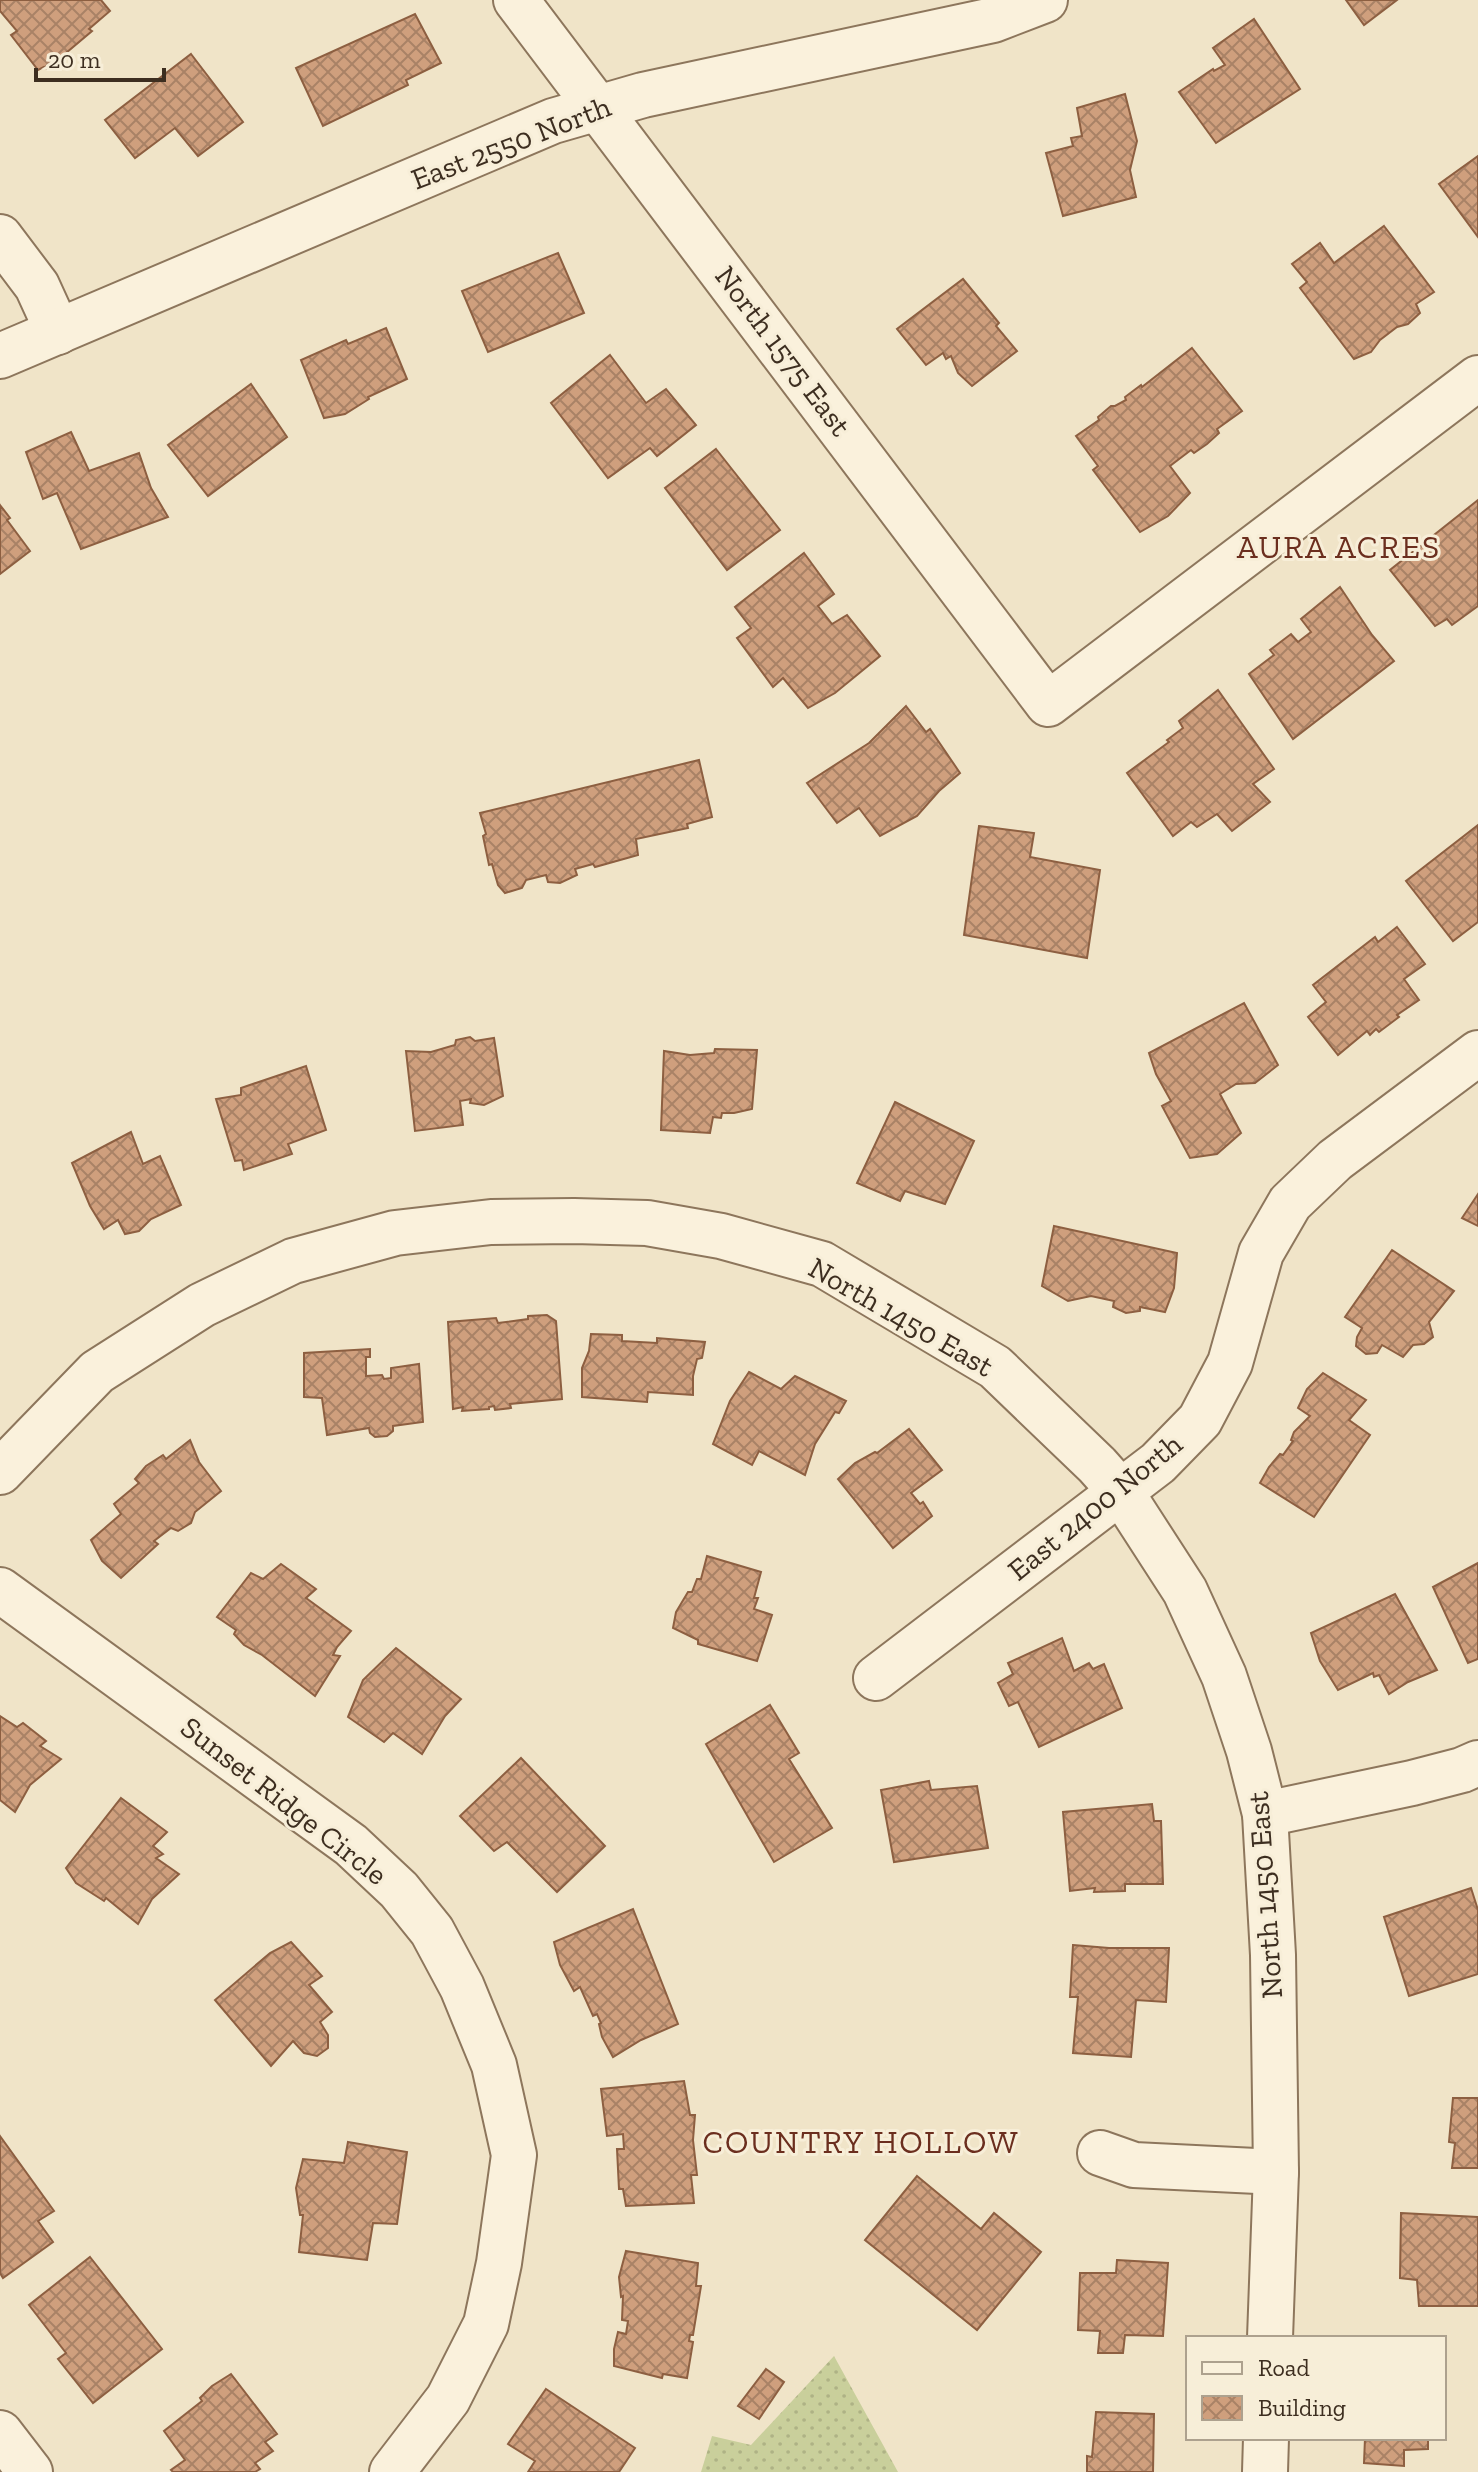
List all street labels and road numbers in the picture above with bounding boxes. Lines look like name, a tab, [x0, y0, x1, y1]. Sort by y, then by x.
street label: East 2550 North	[406, 88, 616, 198]
street label: North 1575 East	[707, 259, 859, 443]
street label: North 1450 East	[802, 1250, 1000, 1384]
street label: East 2400 North	[1001, 1426, 1189, 1588]
street label: Sunset Ridge Circle	[174, 1709, 394, 1893]
street label: North 1450 East	[1240, 1790, 1290, 2000]

